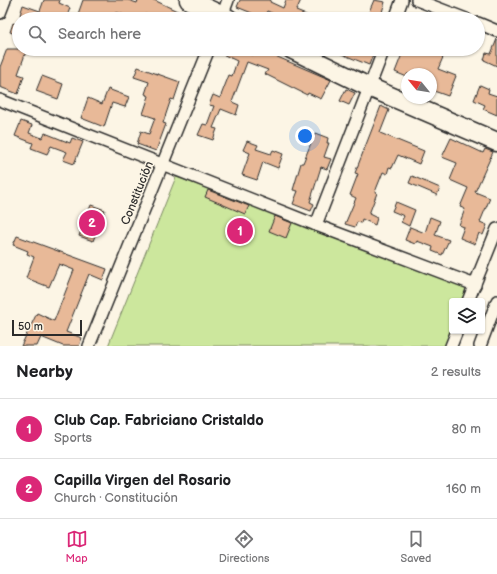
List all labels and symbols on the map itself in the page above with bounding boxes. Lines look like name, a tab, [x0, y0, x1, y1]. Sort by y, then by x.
north arrow	[401, 68, 437, 104]
your location	[295, 126, 315, 146]
street label: Constitución	[118, 159, 157, 227]
pin: 2	[79, 208, 105, 238]
pin: 1	[227, 216, 253, 246]
scale bar	[12, 318, 82, 337]

